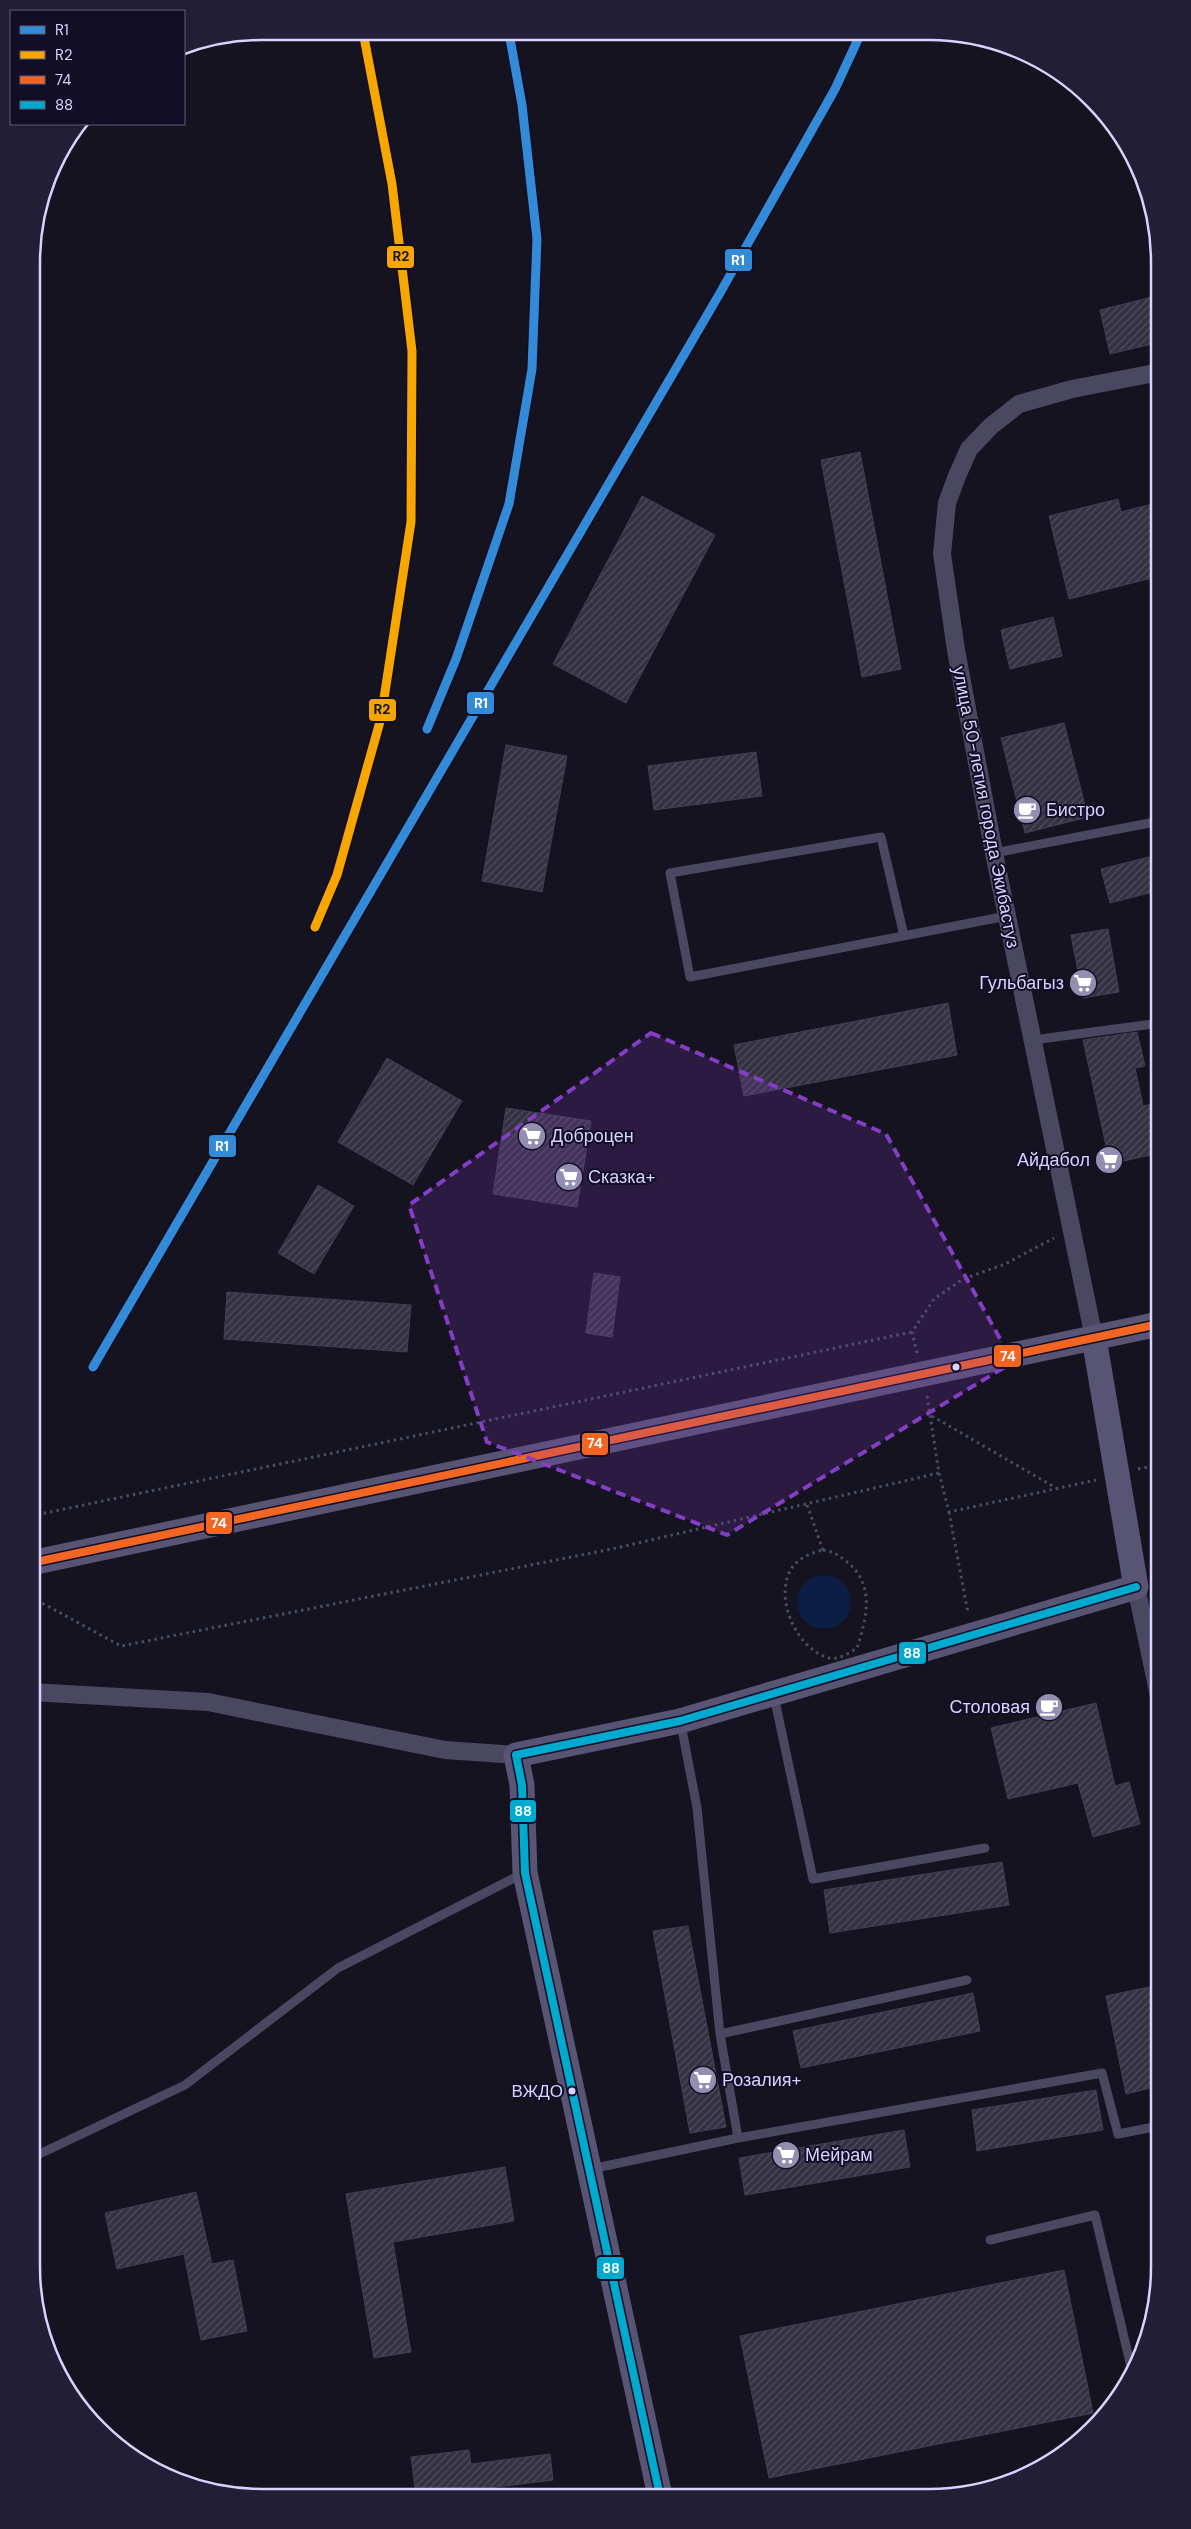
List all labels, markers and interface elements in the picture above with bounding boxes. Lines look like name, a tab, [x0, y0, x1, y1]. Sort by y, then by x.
legend	[10, 10, 185, 125]
text: R1	[55, 20, 69, 40]
text: R2	[55, 45, 73, 65]
text: 74	[55, 70, 71, 90]
text: 88	[55, 95, 73, 115]
line badge: R2	[386, 245, 415, 269]
text: R2	[393, 247, 409, 265]
line badge: R1	[724, 248, 753, 272]
text: R1	[731, 251, 745, 269]
street label: улица 50-летия города Экибастуз	[947, 664, 1025, 950]
line badge: R1	[466, 691, 495, 715]
text: R1	[474, 694, 488, 712]
line badge: R2	[368, 698, 397, 722]
text: R2	[374, 700, 390, 718]
cafe icon: Бистро	[1012, 795, 1042, 825]
place label: Бистро	[1046, 798, 1105, 822]
supermarket icon: Гульбагыз	[1068, 968, 1098, 998]
place label: Гульбагыз	[979, 971, 1064, 995]
supermarket icon: Доброцен	[517, 1121, 547, 1151]
place label: Доброцен	[551, 1124, 634, 1148]
line badge: R1	[208, 1134, 237, 1158]
text: R1	[215, 1137, 229, 1155]
supermarket icon: Айдабол	[1094, 1145, 1124, 1175]
place label: Айдабол	[1017, 1148, 1090, 1172]
supermarket icon: Сказка+	[554, 1162, 584, 1192]
place label: Сказка+	[588, 1165, 656, 1189]
line badge: 74	[993, 1344, 1022, 1368]
text: 74	[1000, 1347, 1016, 1365]
unlabelled marker	[951, 1362, 961, 1372]
line badge: 74	[581, 1432, 609, 1456]
text: 74	[587, 1434, 603, 1452]
line badge: 74	[205, 1511, 233, 1535]
text: 74	[211, 1514, 227, 1532]
line badge: 88	[898, 1641, 927, 1665]
text: 88	[903, 1644, 921, 1662]
cafe icon: Столовая	[1034, 1692, 1064, 1722]
place label: Столовая	[950, 1695, 1030, 1719]
line badge: 88	[509, 1799, 537, 1823]
text: 88	[514, 1802, 532, 1820]
supermarket icon: Розалия+	[688, 2065, 718, 2095]
place label: Розалия+	[722, 2068, 802, 2092]
place label: ВЖДО	[512, 2080, 563, 2102]
marker: ВЖДО	[567, 2086, 577, 2096]
supermarket icon: Мейрам	[771, 2140, 801, 2170]
place label: Мейрам	[805, 2143, 873, 2167]
line badge: 88	[596, 2256, 625, 2280]
text: 88	[602, 2259, 620, 2277]

